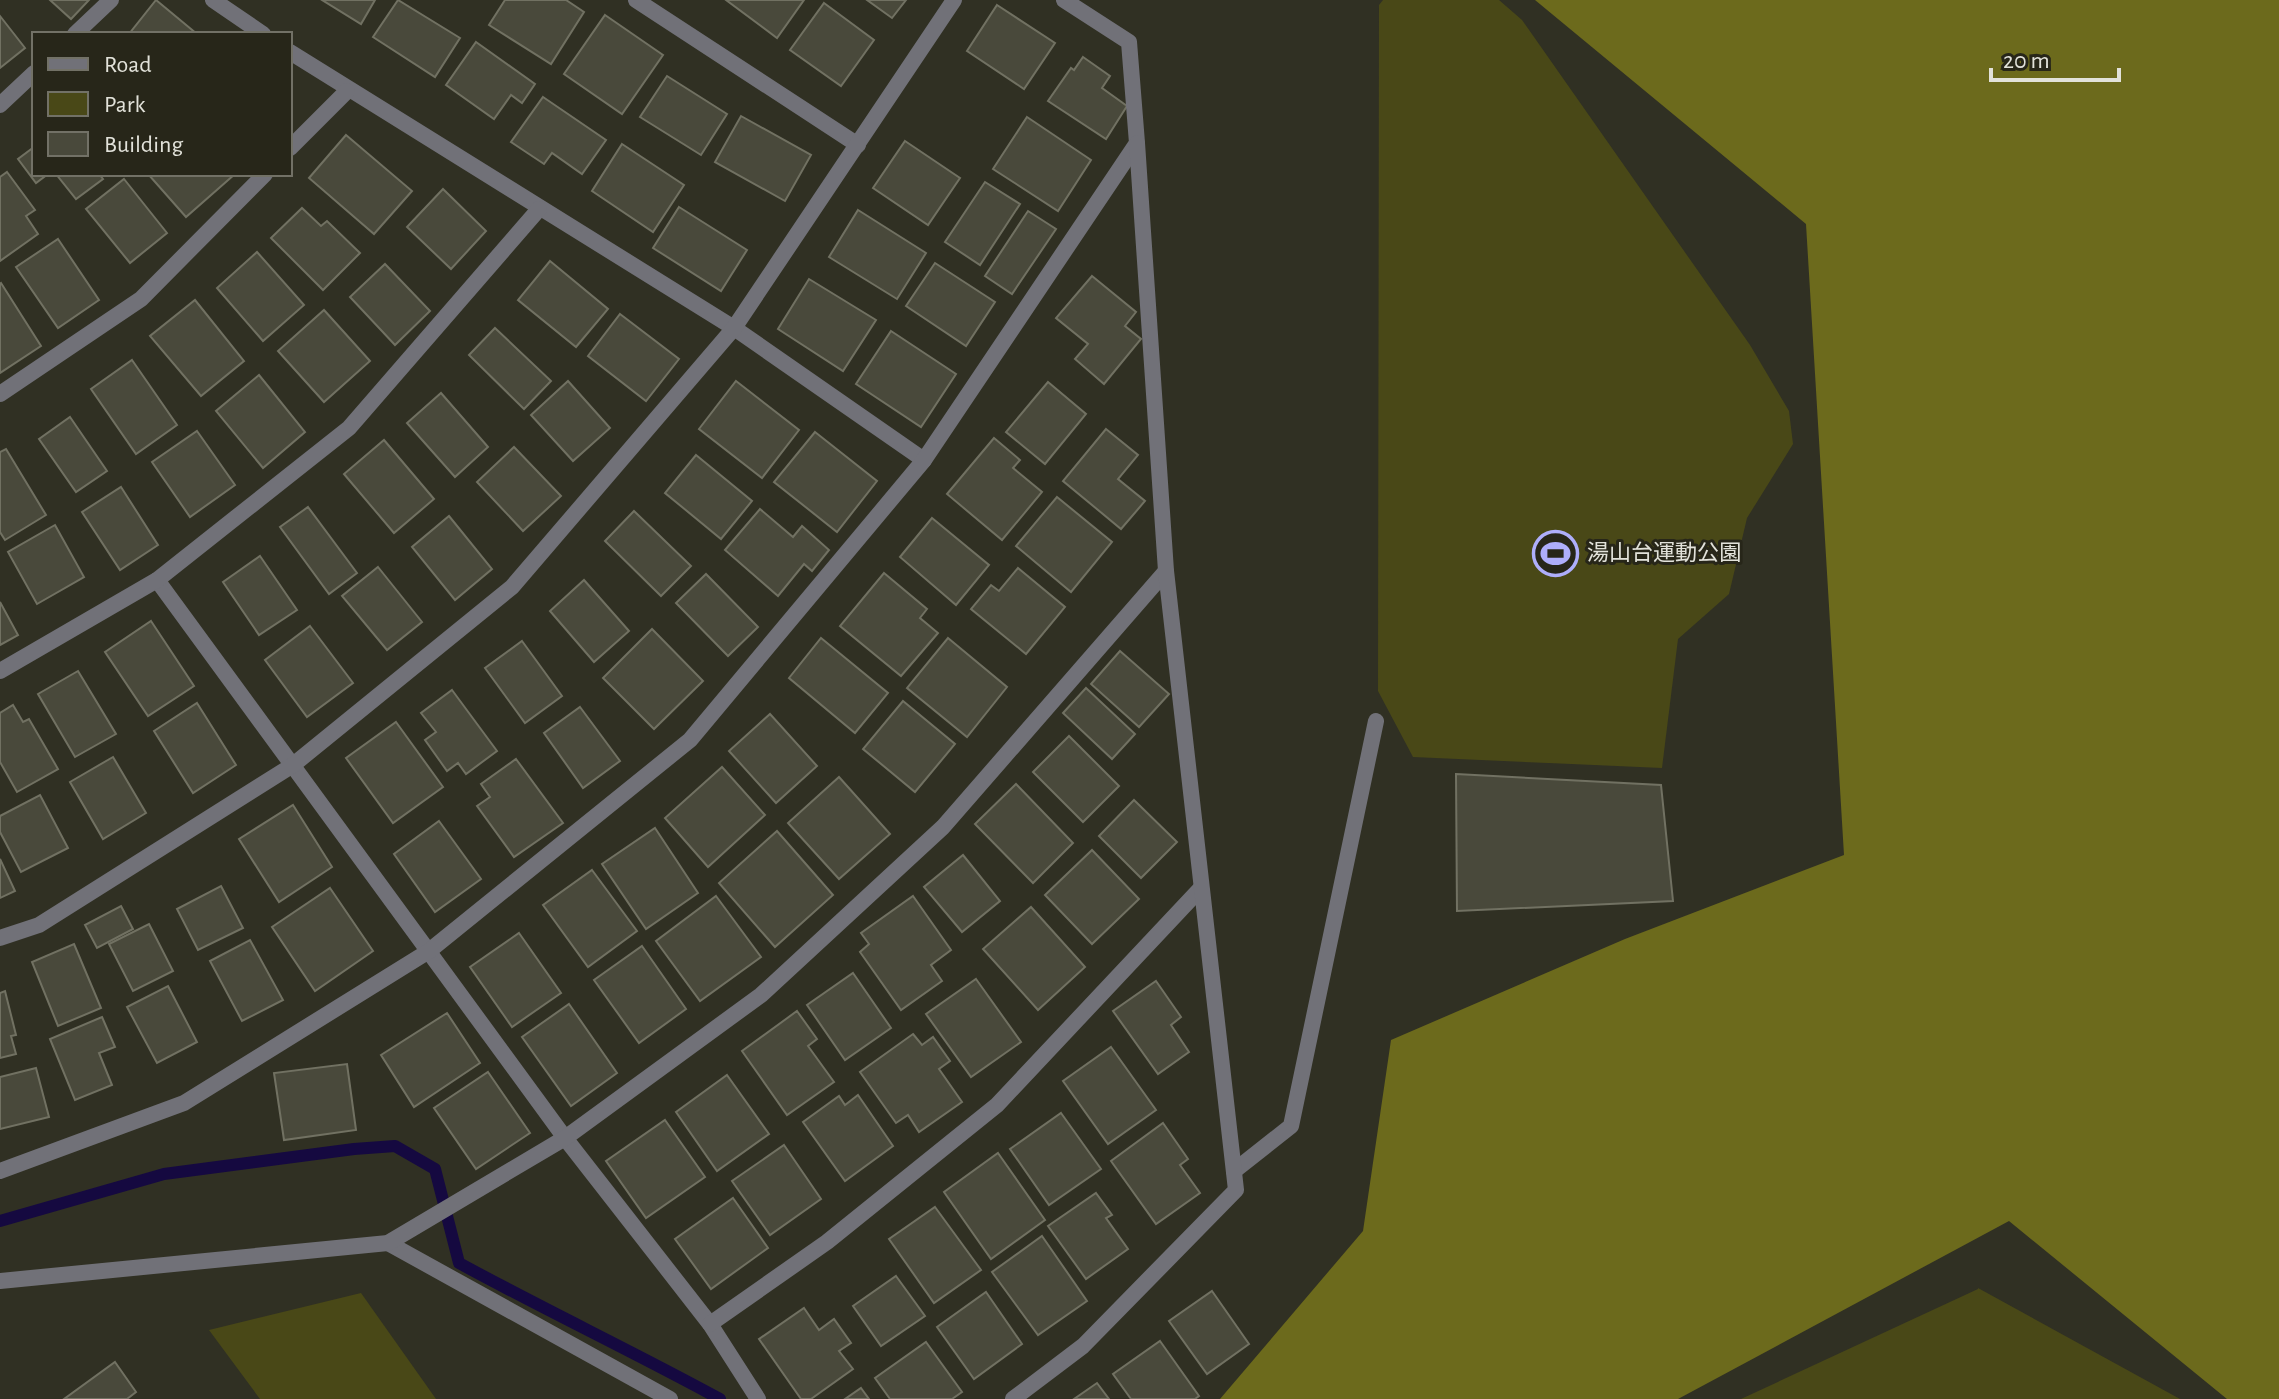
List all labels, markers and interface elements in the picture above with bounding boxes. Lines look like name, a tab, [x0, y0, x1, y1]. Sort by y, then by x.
legend	[32, 32, 292, 176]
scale bar	[1991, 32, 2119, 82]
text: 20 m	[2003, 49, 2050, 73]
text: Road	[104, 53, 152, 77]
text: Park	[104, 93, 145, 117]
text: Building	[104, 133, 183, 157]
sports icon: 湯山台運動公園	[1532, 529, 1580, 577]
place label: 湯山台運動公園	[1587, 541, 1741, 564]

